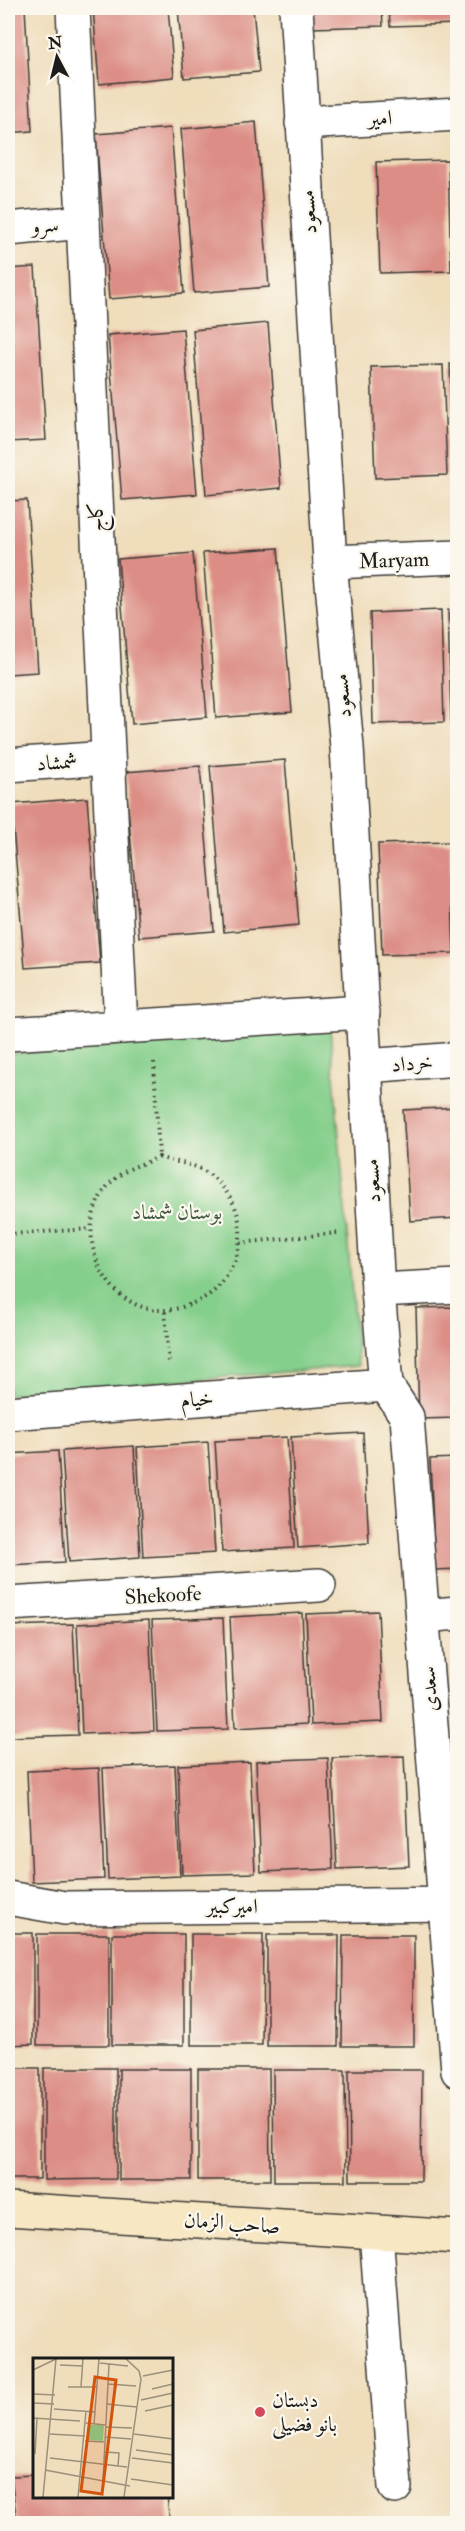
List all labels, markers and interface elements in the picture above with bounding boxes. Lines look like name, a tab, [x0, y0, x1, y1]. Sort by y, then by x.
north arrow	[27, 27, 87, 87]
text: N	[46, 32, 64, 54]
street label: امیر	[365, 104, 393, 133]
street label: مسعود	[293, 189, 324, 235]
street label: سرو	[28, 211, 60, 240]
street label: کاج	[82, 501, 116, 533]
street label: Maryam	[358, 546, 430, 575]
street label: مسعود	[327, 673, 358, 719]
street label: شمشاد	[36, 748, 78, 777]
street label: خرداد	[390, 1048, 434, 1079]
street label: مسعود	[358, 1158, 387, 1204]
park label: بوستان شمشاد	[132, 1199, 222, 1226]
street label: خیام	[180, 1385, 215, 1418]
street label: Shekoofe	[124, 1580, 202, 1611]
street label: سعدی	[414, 1665, 445, 1713]
street label: امیرکبیر	[204, 1893, 258, 1920]
street label: صاحب الزمان	[183, 2207, 281, 2240]
inset map	[33, 2358, 172, 2498]
place label: دبستان بانو فضیلی	[272, 2387, 337, 2440]
marker: دبستان بانو فضیلی	[253, 2405, 267, 2419]

